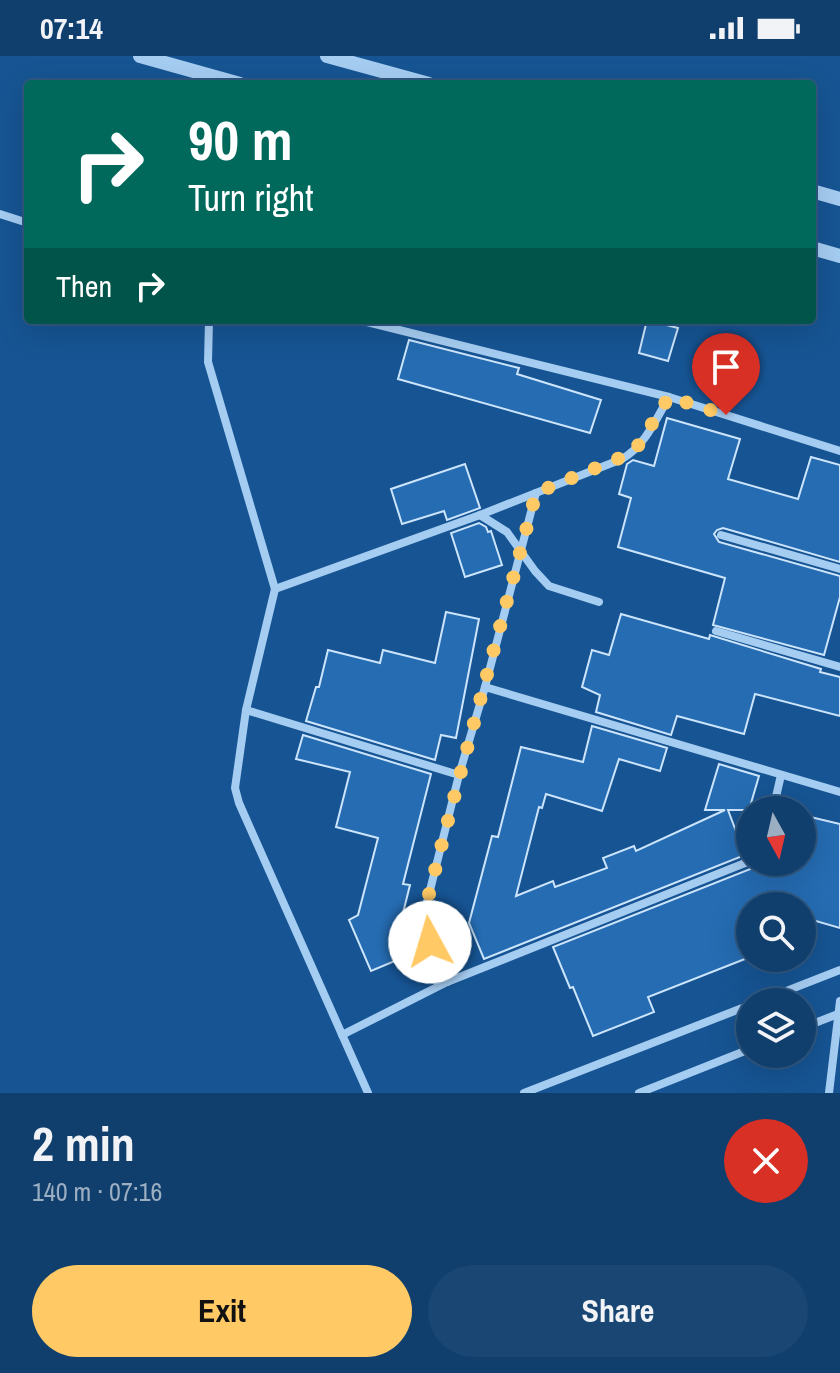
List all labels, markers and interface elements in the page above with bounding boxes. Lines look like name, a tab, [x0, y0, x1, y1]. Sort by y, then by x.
text: 07:14	[40, 8, 103, 48]
text: 90 m	[188, 102, 293, 177]
icon: right	[56, 112, 160, 216]
text: Turn right	[188, 174, 313, 222]
icon: right	[128, 264, 172, 308]
text: Then	[56, 266, 112, 306]
pin	[692, 333, 760, 415]
icon: arrive	[704, 345, 748, 389]
north arrow	[736, 796, 816, 876]
map controls	[736, 796, 816, 1068]
button: search	[736, 892, 816, 972]
position arrow	[388, 900, 472, 984]
button: layers	[736, 988, 816, 1068]
text: 2 min	[32, 1111, 135, 1176]
button: close	[724, 1119, 808, 1203]
text: 140 m · 07:16	[32, 1174, 162, 1209]
button: Exit	[32, 1265, 412, 1357]
button: Share	[428, 1265, 808, 1357]

